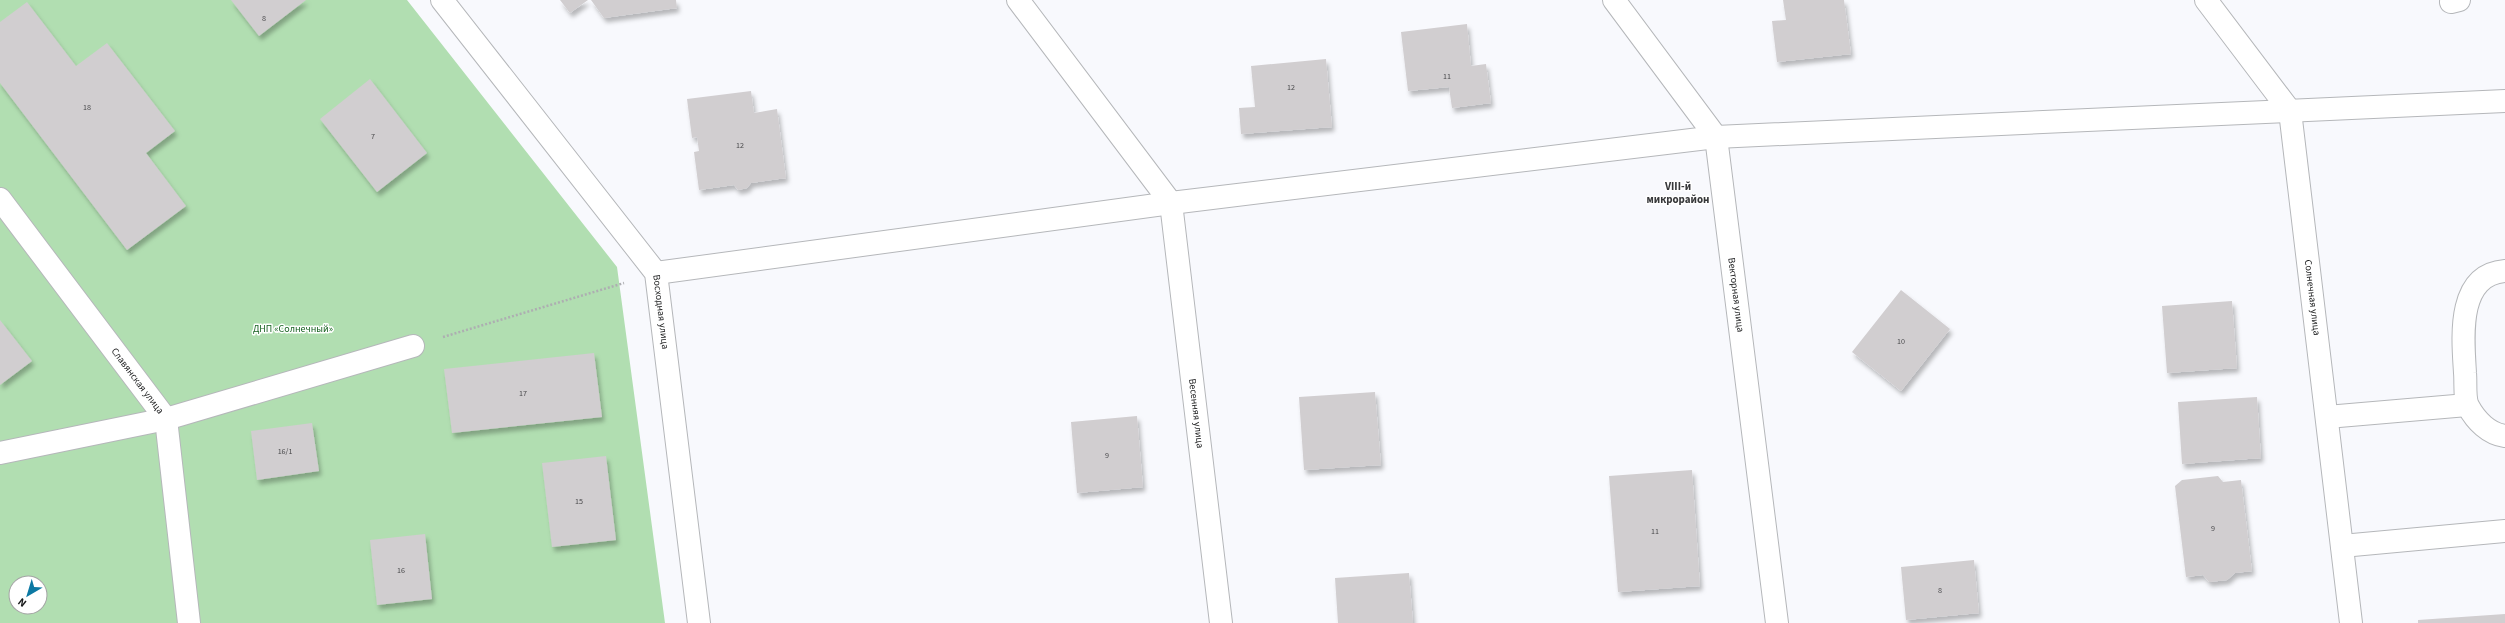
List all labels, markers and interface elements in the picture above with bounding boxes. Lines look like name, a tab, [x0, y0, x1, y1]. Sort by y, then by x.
house number: 8	[262, 13, 266, 24]
house number: 11	[1443, 71, 1451, 82]
house number: 12	[1287, 82, 1295, 93]
house number: 18	[83, 102, 91, 113]
house number: 7	[371, 131, 375, 142]
house number: 12	[736, 140, 744, 151]
district label: VIII-й микрорайон	[1646, 179, 1710, 207]
street label: Векторная улица	[1724, 257, 1747, 333]
street label: Солнечная улица	[2301, 259, 2324, 336]
street label: Восходная улица	[649, 274, 672, 350]
park label: ДНП «Солнечный»	[253, 322, 333, 336]
house number: 10	[1897, 336, 1905, 347]
street label: Славянская улица	[108, 345, 167, 417]
street label: Весенняя улица	[1185, 378, 1207, 449]
house number: 17	[519, 388, 527, 399]
house number: 16/1	[278, 446, 292, 457]
house number: 9	[1105, 450, 1109, 461]
house number: 15	[575, 496, 583, 507]
house number: 9	[2211, 523, 2215, 534]
house number: 11	[1651, 526, 1659, 537]
house number: 16	[397, 565, 405, 576]
north arrow	[8, 575, 48, 615]
house number: 8	[1938, 585, 1942, 596]
text: N	[15, 594, 30, 611]

